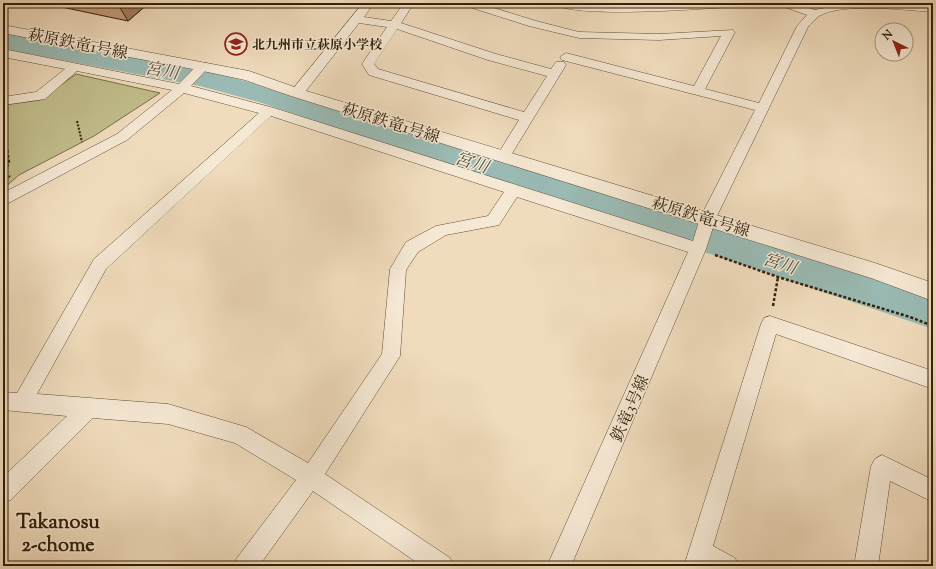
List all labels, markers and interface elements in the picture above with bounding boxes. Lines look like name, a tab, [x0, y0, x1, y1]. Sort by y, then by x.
north arrow	[874, 22, 914, 62]
street label: 萩原鉄竜1号線	[26, 24, 130, 66]
text: N	[878, 26, 897, 45]
school or university icon: 北九州市立萩原小学校	[223, 31, 249, 57]
place label: 北九州市立萩原小学校	[252, 37, 383, 55]
water label: 宮川	[143, 57, 182, 87]
street label: 萩原鉄竜1号線	[338, 99, 442, 150]
water label: 宮川	[452, 147, 493, 181]
street label: 萩原鉄竜1号線	[648, 193, 752, 244]
water label: 宮川	[760, 248, 801, 282]
street label: 鉄竜3号線	[606, 372, 656, 447]
district label: Takanosu 2-chome	[16, 509, 100, 561]

